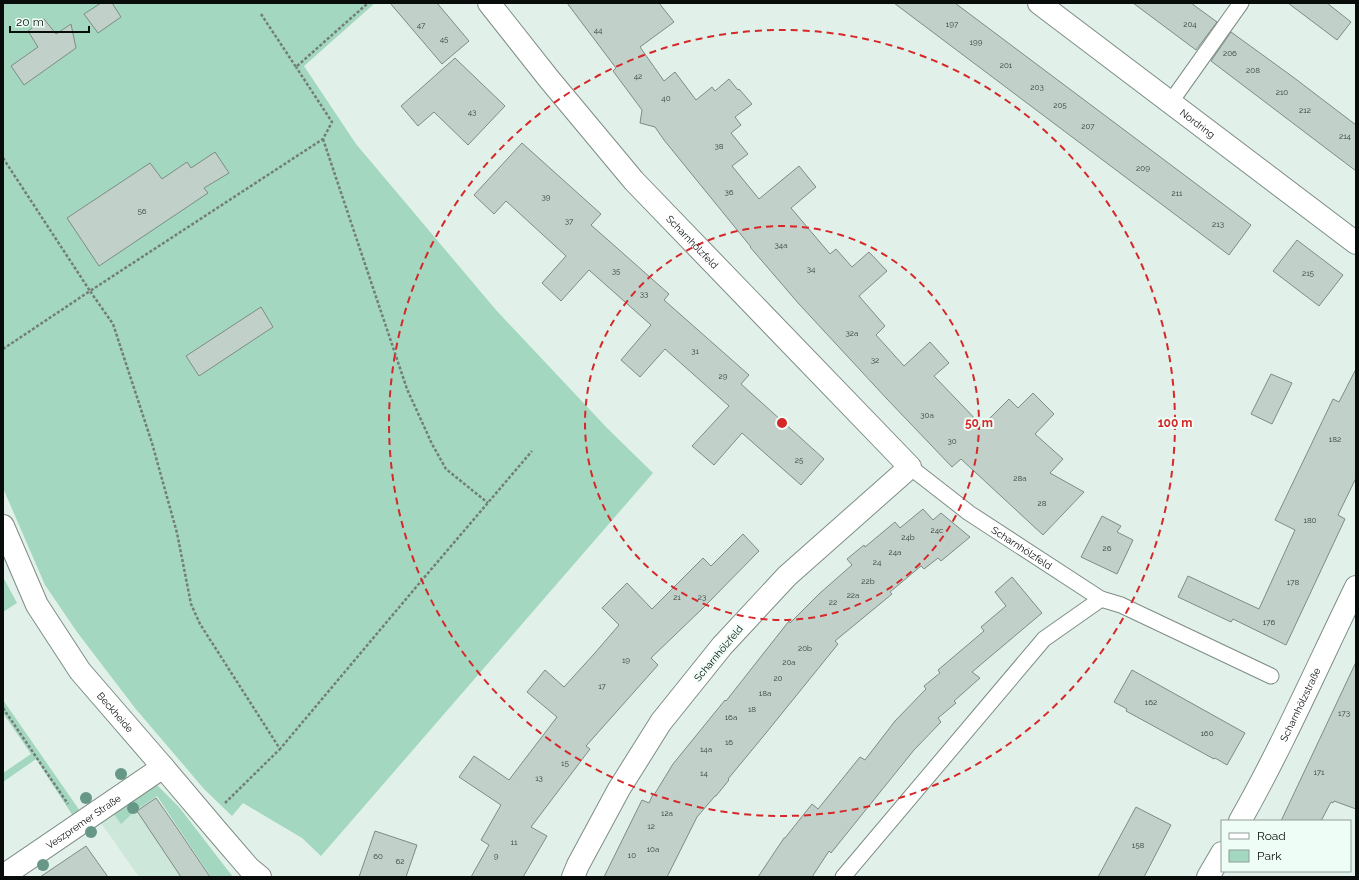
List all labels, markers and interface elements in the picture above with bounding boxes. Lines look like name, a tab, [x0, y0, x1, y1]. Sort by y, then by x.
scale bar	[10, 8, 89, 34]
text: 20 m	[16, 15, 44, 29]
house number: 197	[946, 19, 959, 29]
house number: 204	[1183, 19, 1197, 29]
house number: 47	[417, 20, 426, 30]
house number: 44	[594, 25, 603, 35]
house number: 45	[440, 34, 449, 44]
house number: 199	[970, 37, 983, 47]
house number: 206	[1223, 48, 1237, 58]
house number: 201	[1000, 60, 1013, 70]
house number: 208	[1246, 65, 1260, 75]
house number: 42	[634, 71, 642, 81]
house number: 203	[1030, 82, 1044, 92]
house number: 210	[1276, 87, 1288, 97]
house number: 40	[661, 93, 671, 103]
house number: 205	[1053, 100, 1067, 110]
house number: 212	[1299, 105, 1311, 115]
house number: 43	[468, 107, 476, 117]
street label: Nordring	[1178, 107, 1217, 140]
house number: 207	[1081, 121, 1095, 131]
house number: 214	[1339, 131, 1352, 141]
house number: 38	[714, 141, 724, 151]
house number: 209	[1136, 163, 1150, 173]
house number: 36	[724, 187, 734, 197]
house number: 211	[1171, 188, 1183, 198]
house number: 39	[542, 192, 551, 202]
house number: 56	[137, 206, 147, 216]
street label: Scharnhölzfeld	[664, 213, 720, 271]
house number: 37	[565, 216, 574, 226]
house number: 213	[1212, 219, 1224, 229]
house number: 34a	[775, 240, 788, 250]
house number: 34	[807, 264, 816, 274]
house number: 35	[612, 266, 621, 276]
house number: 215	[1302, 268, 1315, 278]
house number: 33	[640, 289, 648, 299]
house number: 32a	[846, 328, 858, 338]
house number: 31	[691, 346, 699, 356]
house number: 32	[871, 355, 879, 365]
house number: 29	[719, 371, 728, 381]
house number: 30a	[920, 410, 934, 420]
centre of rings	[775, 416, 789, 430]
text: 50 m	[965, 416, 993, 430]
text: 100 m	[1158, 416, 1192, 430]
house number: 182	[1329, 434, 1341, 444]
house number: 30	[947, 436, 957, 446]
house number: 25	[795, 455, 804, 465]
house number: 28a	[1013, 473, 1027, 483]
house number: 28	[1038, 498, 1047, 508]
house number: 180	[1303, 515, 1317, 525]
street label: Scharnhölzfeld	[989, 524, 1054, 572]
house number: 24c	[931, 525, 944, 535]
house number: 24b	[901, 532, 915, 542]
house number: 26	[1103, 543, 1112, 553]
house number: 24a	[889, 547, 901, 557]
house number: 24	[873, 557, 882, 567]
house number: 22b	[861, 576, 875, 586]
house number: 178	[1287, 577, 1299, 587]
house number: 22a	[847, 590, 859, 600]
house number: 21	[673, 592, 681, 602]
house number: 23	[698, 592, 706, 602]
house number: 22	[829, 597, 837, 607]
house number: 176	[1263, 617, 1275, 627]
street label: Scharnhölzfeld	[692, 623, 745, 684]
house number: 20b	[798, 643, 812, 653]
house number: 19	[622, 655, 630, 665]
house number: 20a	[782, 657, 796, 667]
street label: Scharnhölzstraße	[1278, 666, 1323, 743]
house number: 20	[773, 673, 783, 683]
house number: 17	[598, 681, 607, 691]
house number: 18a	[759, 688, 771, 698]
street label: Beckheide	[95, 690, 135, 735]
house number: 162	[1145, 697, 1157, 707]
house number: 18	[748, 704, 756, 714]
house number: 173	[1338, 708, 1350, 718]
house number: 16a	[725, 712, 737, 722]
house number: 160	[1200, 728, 1214, 738]
house number: 16	[725, 737, 733, 747]
house number: 14a	[700, 744, 712, 754]
house number: 15	[561, 758, 570, 768]
house number: 171	[1313, 767, 1325, 777]
house number: 14	[700, 768, 709, 778]
house number: 13	[535, 773, 543, 783]
street label: Veszpremer Straße	[44, 792, 123, 851]
house number: 12a	[661, 808, 673, 818]
legend	[1221, 820, 1351, 872]
house number: 12	[647, 821, 655, 831]
text: Road	[1257, 829, 1286, 843]
house number: 11	[511, 837, 518, 847]
house number: 158	[1132, 840, 1145, 850]
house number: 10a	[647, 844, 659, 854]
text: Park	[1257, 849, 1282, 863]
house number: 10	[628, 850, 636, 860]
house number: 60	[373, 851, 383, 861]
house number: 9	[494, 851, 499, 861]
house number: 62	[396, 856, 405, 866]

